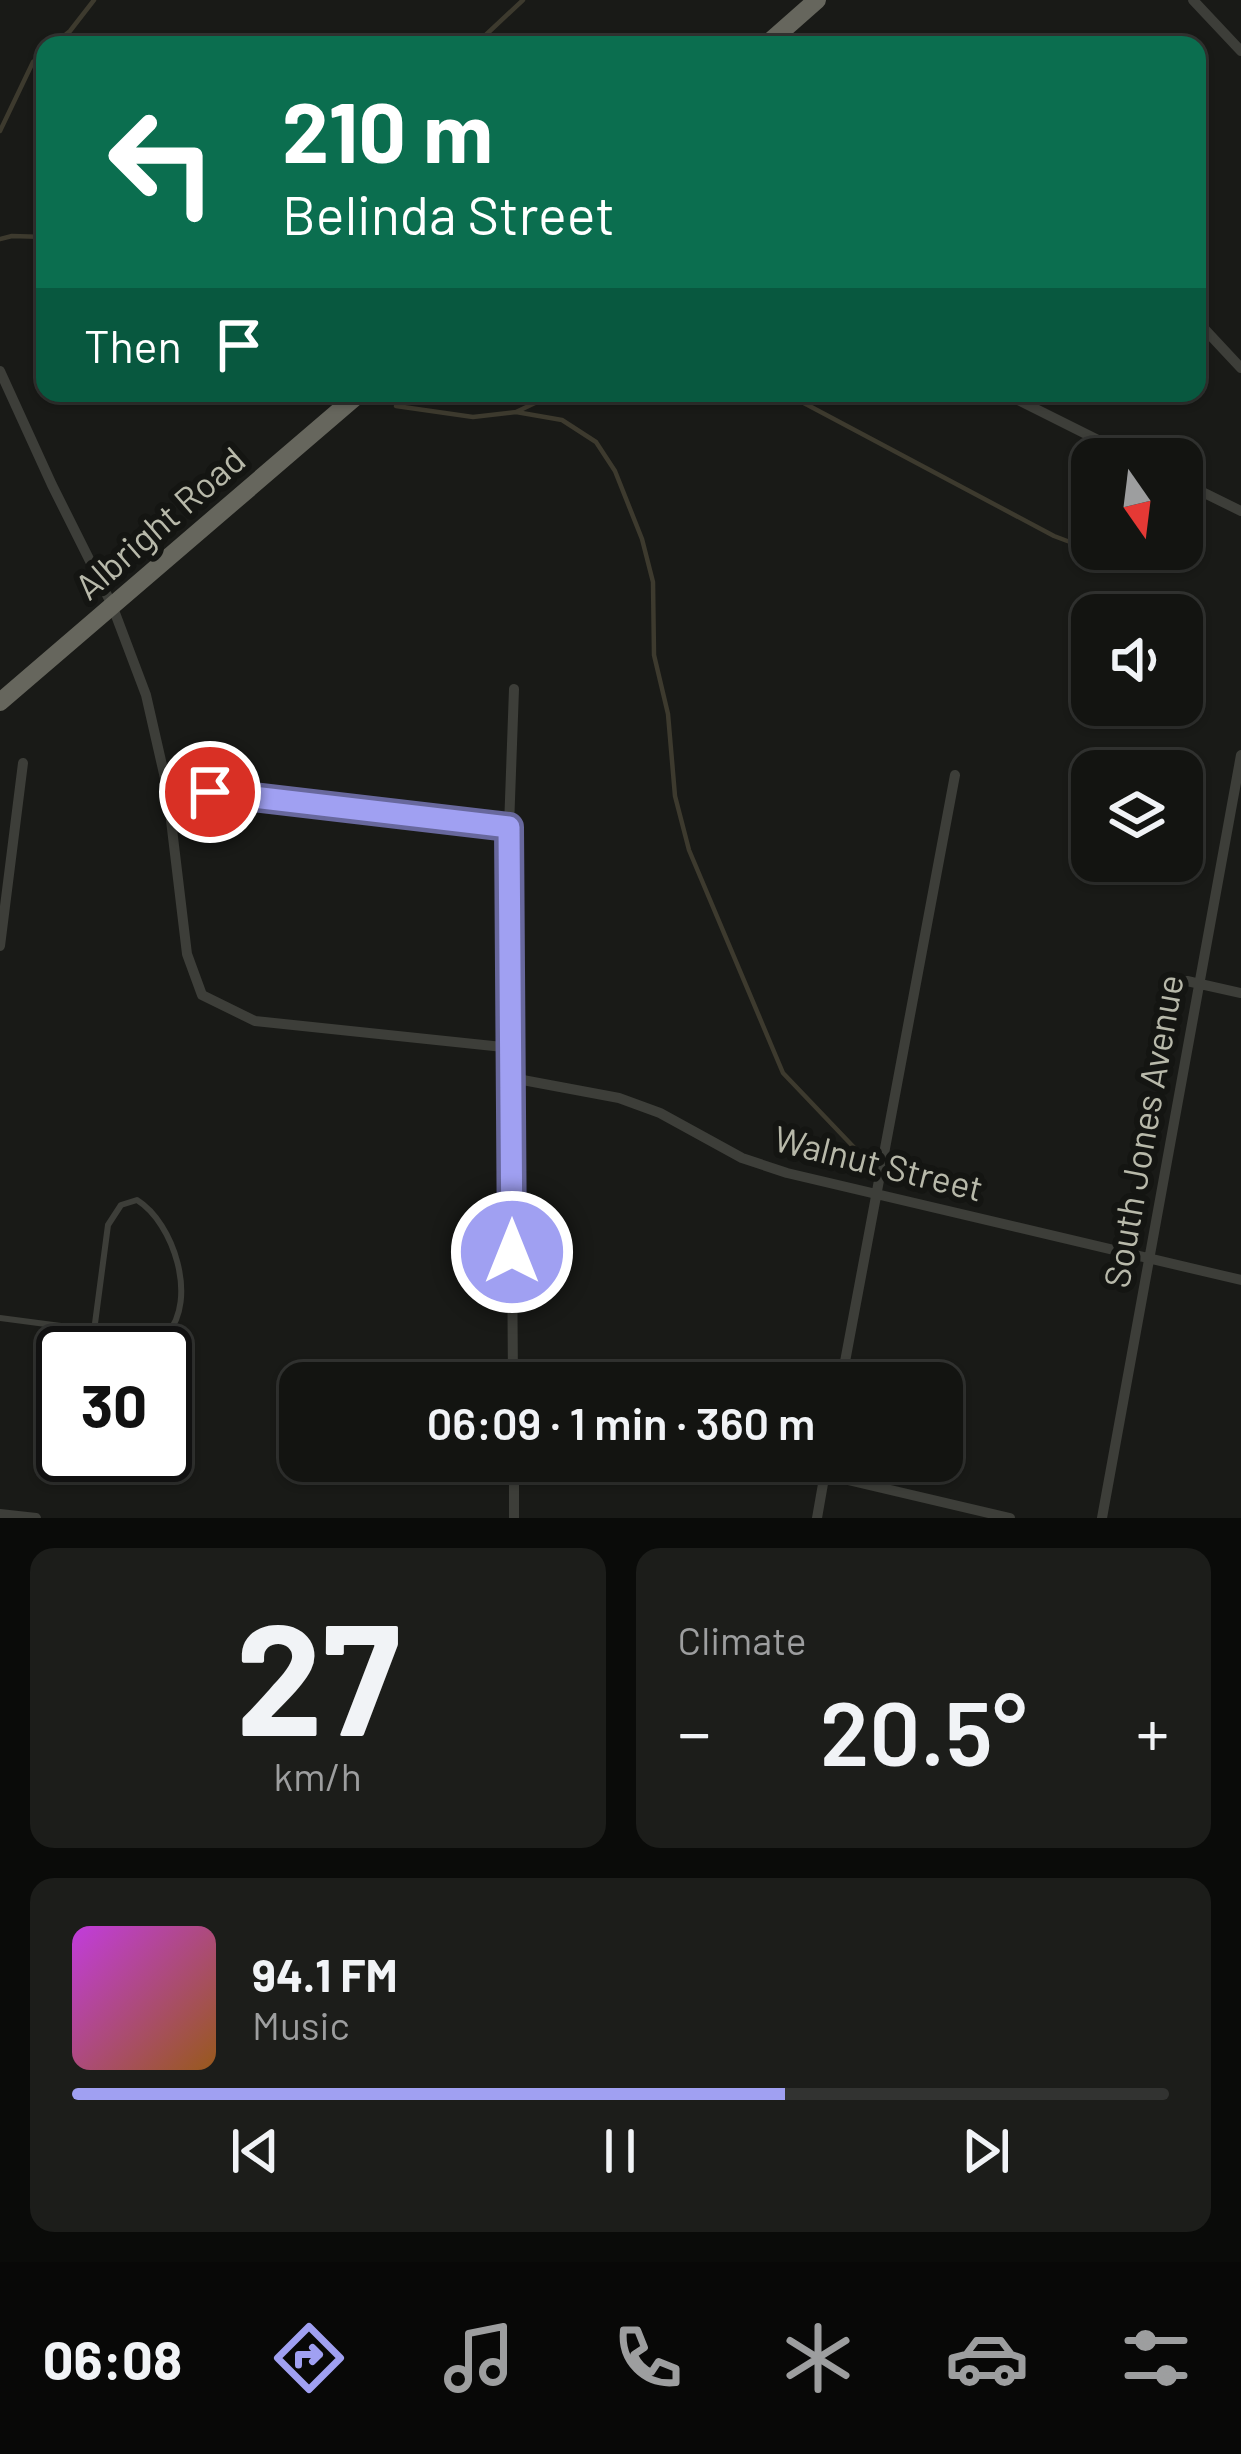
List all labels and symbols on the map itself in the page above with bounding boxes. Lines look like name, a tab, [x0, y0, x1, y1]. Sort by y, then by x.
street label: Albright Road	[65, 437, 253, 607]
north arrow	[1071, 438, 1203, 570]
pin	[159, 741, 261, 843]
street label: South Jones Avenue	[1093, 971, 1191, 1291]
street label: Walnut Street	[770, 1115, 988, 1209]
position arrow	[449, 1189, 575, 1315]
speed limit sign: 30	[36, 1326, 192, 1482]

